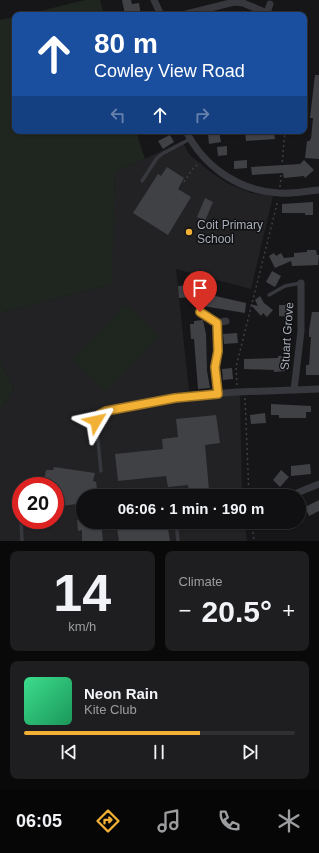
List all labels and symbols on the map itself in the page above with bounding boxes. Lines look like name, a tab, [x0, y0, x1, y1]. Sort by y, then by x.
place label: Coit Primary School	[197, 218, 263, 246]
marker: Coit Primary School	[184, 227, 194, 237]
pin	[183, 271, 217, 312]
street label: Stuart Grove	[278, 301, 296, 370]
position arrow	[75, 400, 117, 442]
speed limit sign: 20	[12, 477, 64, 529]

